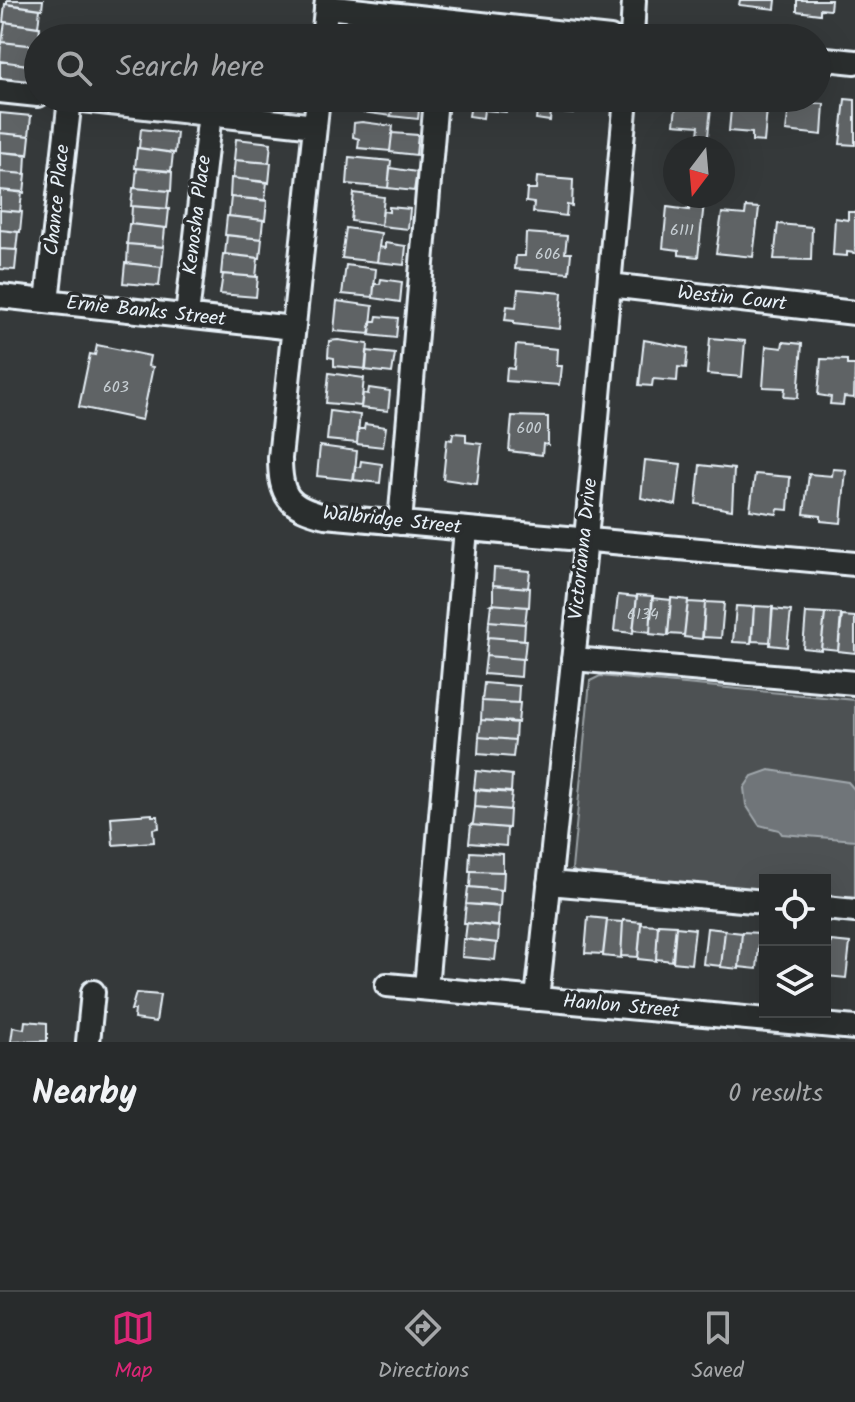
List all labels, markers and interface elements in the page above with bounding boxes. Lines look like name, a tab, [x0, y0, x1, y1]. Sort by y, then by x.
search box	[24, 24, 831, 112]
text: Search here	[116, 44, 264, 92]
icon: search	[52, 46, 96, 90]
north arrow	[663, 136, 735, 208]
street label: Chance Place	[36, 143, 80, 257]
street label: Kenosha Place	[175, 153, 221, 277]
house number: 6111	[670, 218, 694, 243]
house number: 606	[535, 242, 561, 267]
street label: Westin Court	[676, 277, 788, 321]
street label: Ernie Banks Street	[65, 288, 228, 336]
house number: 603	[103, 375, 129, 400]
house number: 600	[517, 416, 541, 441]
street label: Victorianna Drive	[561, 477, 607, 621]
street label: Walbridge Street	[321, 498, 463, 544]
house number: 6134	[627, 602, 659, 627]
map controls	[759, 874, 831, 1018]
button: locate	[759, 874, 831, 946]
button: layers	[759, 946, 831, 1018]
street label: Hanlon Street	[561, 986, 681, 1028]
text: Nearby	[32, 1067, 137, 1121]
text: 0 results	[728, 1073, 823, 1115]
tab: Map	[111, 1306, 155, 1389]
tab: Directions	[378, 1306, 469, 1389]
tab: Saved	[692, 1306, 744, 1389]

